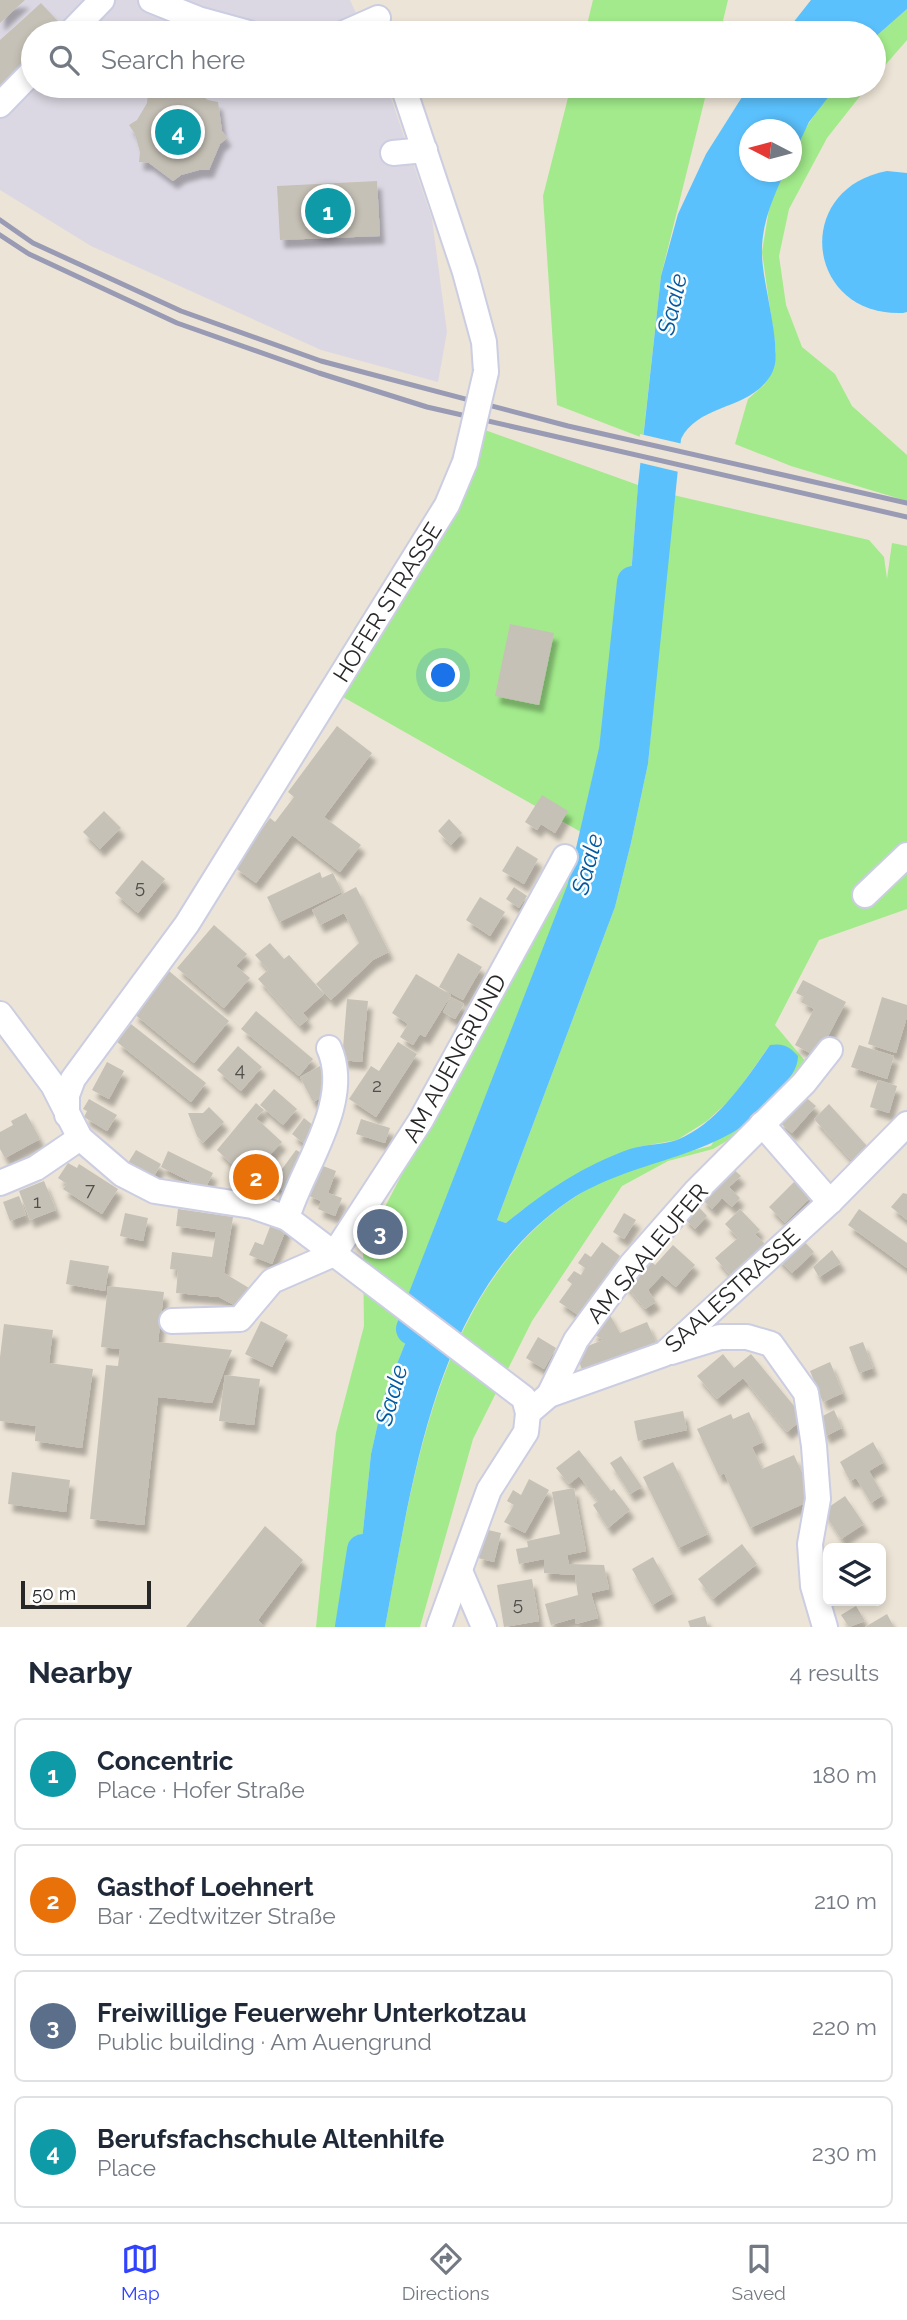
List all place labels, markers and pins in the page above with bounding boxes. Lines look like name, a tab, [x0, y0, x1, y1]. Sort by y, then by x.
pin: 4	[155, 106, 201, 158]
pin: 1	[305, 185, 351, 237]
pin: 2	[233, 1151, 279, 1203]
pin: 3	[357, 1206, 403, 1258]

